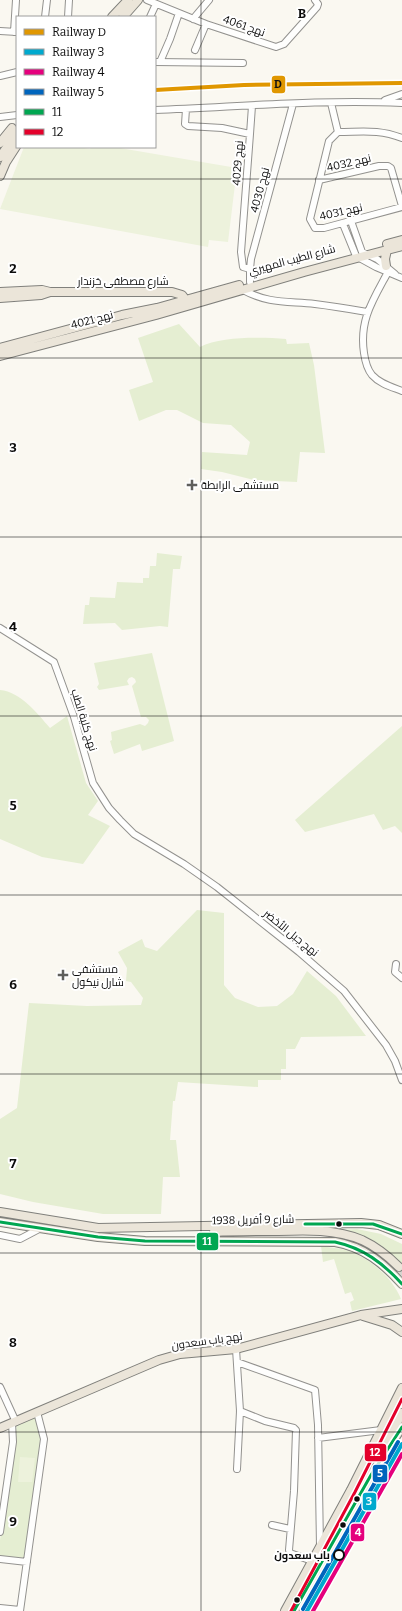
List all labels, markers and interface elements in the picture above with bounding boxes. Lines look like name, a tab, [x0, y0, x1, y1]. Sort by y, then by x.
text: B	[298, 6, 306, 21]
street label: نهج 4061	[221, 13, 267, 40]
legend	[16, 16, 156, 148]
text: Railway D	[52, 25, 106, 39]
text: Railway 3	[52, 45, 104, 59]
text: Railway 4	[52, 65, 104, 79]
line badge: D	[271, 75, 286, 94]
text: D	[274, 78, 282, 91]
text: Railway 5	[52, 85, 104, 99]
text: 11	[52, 105, 62, 119]
text: 12	[52, 125, 63, 139]
street label: نهج 4029	[230, 140, 247, 186]
street label: نهج 4032	[326, 152, 373, 175]
street label: نهج 4030	[248, 166, 273, 214]
street label: نهج 4031	[318, 201, 364, 224]
street label: شارع الطيب المهيري	[247, 242, 337, 280]
text: 2	[9, 261, 17, 276]
street label: شارع مصطفى خزندار	[76, 275, 169, 289]
street label: نهج 4021	[69, 308, 115, 333]
text: 3	[9, 440, 17, 455]
marker: مستشفى الرابطة	[186, 479, 198, 491]
place label: مستشفى الرابطة	[201, 479, 279, 492]
text: 4	[9, 619, 17, 634]
street label: نهج كلية الطب	[67, 687, 100, 753]
text: 5	[9, 798, 17, 813]
street label: نهج جبل الأخضر	[259, 906, 321, 960]
place label: مستشفى شارل نيكول	[72, 963, 124, 989]
marker: مستشفى شارل نيكول	[57, 969, 69, 981]
text: 6	[9, 977, 17, 992]
text: 7	[10, 1156, 17, 1171]
street label: شارع 9 أفريل 1938	[212, 1212, 294, 1228]
unlabelled marker	[334, 1219, 344, 1229]
line badge: 11	[196, 1232, 219, 1251]
text: 11	[202, 1235, 212, 1248]
street label: نهج باب سعدون	[171, 1330, 244, 1353]
text: 8	[9, 1335, 17, 1350]
line badge: 12	[364, 1443, 387, 1462]
text: 12	[370, 1446, 380, 1459]
line badge: 5	[372, 1464, 388, 1483]
text: 5	[377, 1467, 383, 1480]
line badge: 3	[362, 1492, 377, 1511]
unlabelled marker	[352, 1494, 362, 1504]
text: 3	[366, 1495, 372, 1508]
text: 9	[9, 1514, 17, 1529]
unlabelled marker	[338, 1520, 348, 1530]
line badge: 4	[350, 1523, 365, 1542]
text: 4	[355, 1526, 362, 1539]
place label: باب سعدون	[274, 1549, 330, 1563]
marker: باب سعدون	[333, 1549, 345, 1561]
unlabelled marker	[292, 1595, 302, 1605]

